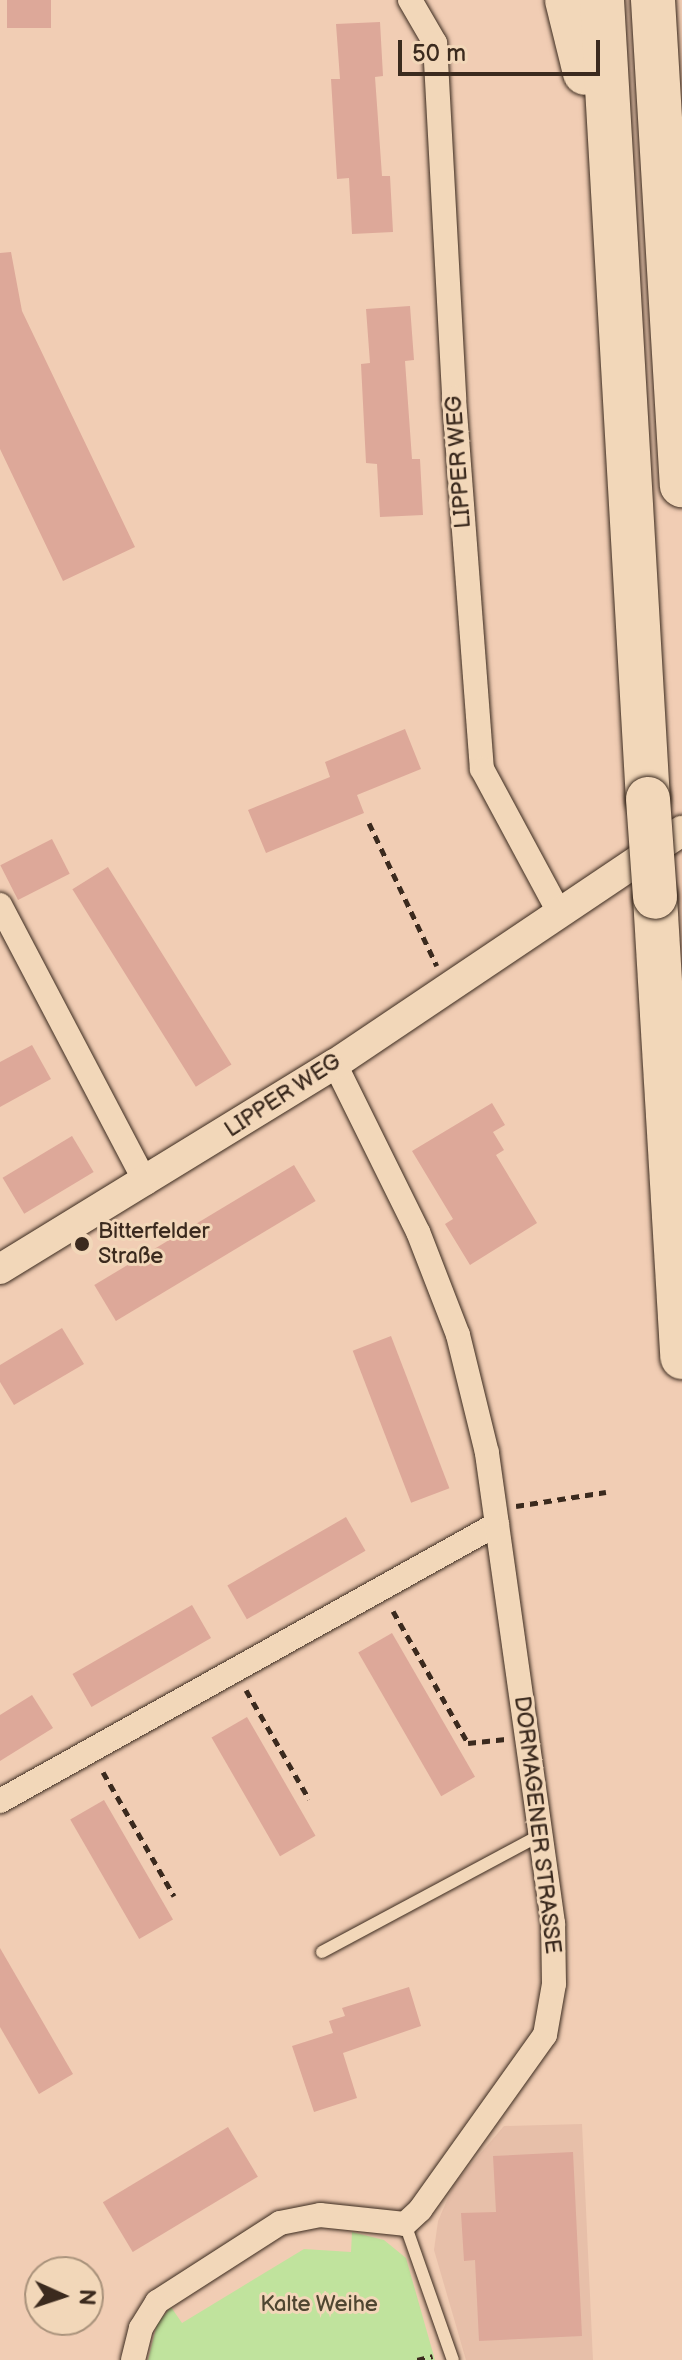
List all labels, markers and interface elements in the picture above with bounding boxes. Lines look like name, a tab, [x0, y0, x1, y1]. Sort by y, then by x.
scale bar	[402, 24, 604, 74]
text: 50 m	[412, 39, 466, 68]
street label: LIPPER WEG	[441, 394, 477, 530]
street label: LIPPER WEG	[220, 1048, 346, 1144]
place label: Bitterfelder Straße	[98, 1218, 209, 1270]
marker: Bitterfelder Straße	[73, 1235, 91, 1253]
street label: DORMAGENER STRASSE	[508, 1694, 566, 1956]
north arrow	[24, 2256, 104, 2336]
text: N	[73, 2288, 100, 2306]
park label: Kalte Weihe	[260, 2292, 378, 2318]

